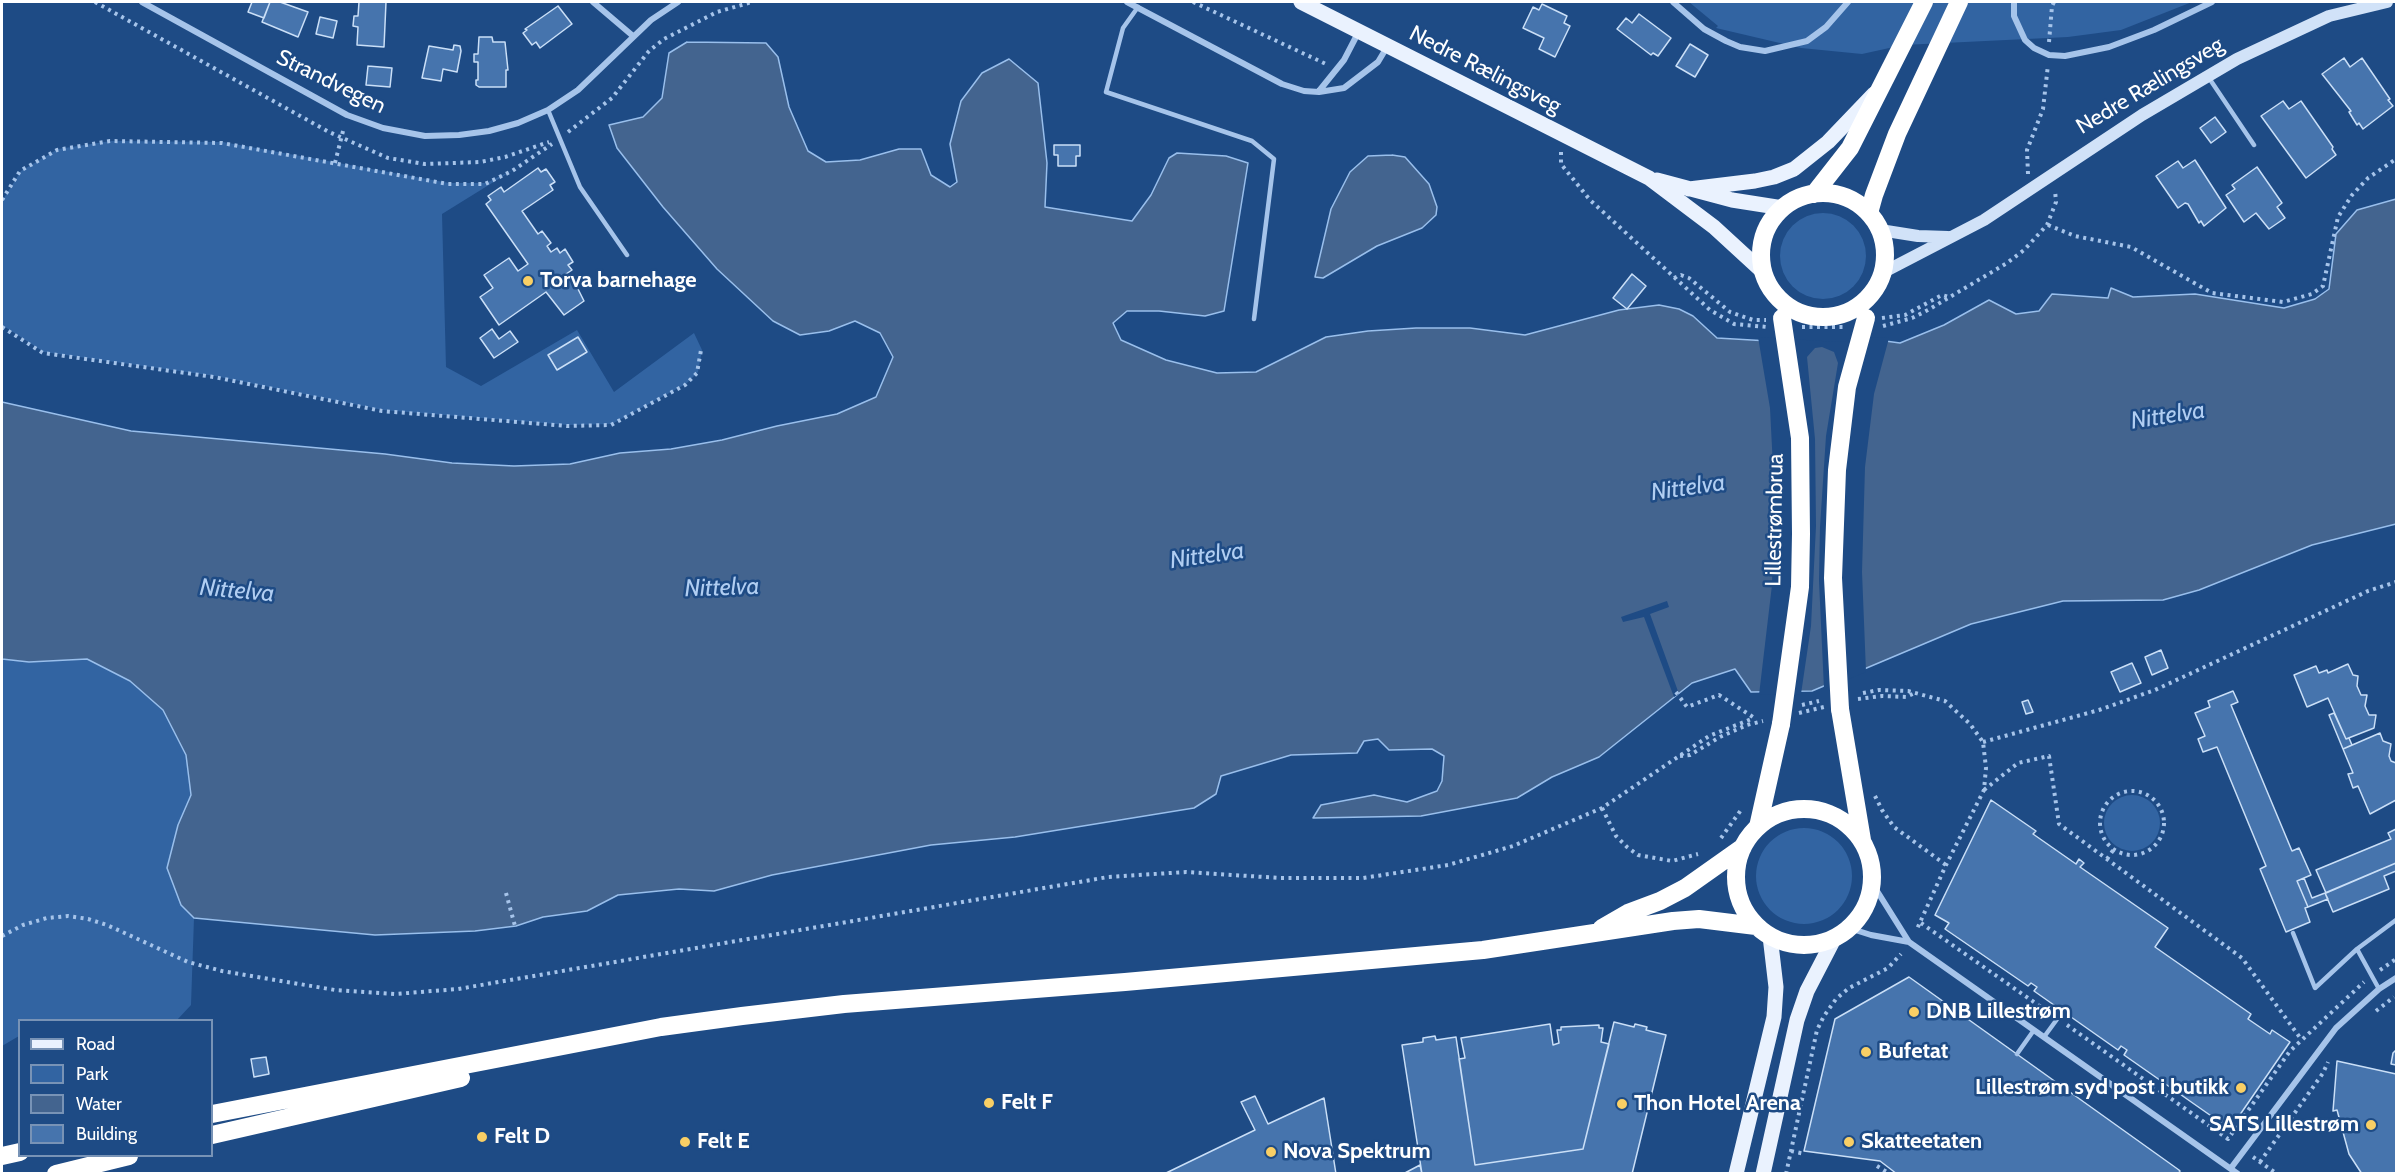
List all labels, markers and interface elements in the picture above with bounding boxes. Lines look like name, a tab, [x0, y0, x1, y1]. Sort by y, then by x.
street label: Nedre Rælingsveg	[1405, 20, 1565, 120]
street label: Nedre Rælingsveg	[2072, 32, 2228, 140]
street label: Strandvegen	[272, 44, 390, 120]
place label: Torva barnehage	[540, 268, 697, 294]
marker: Torva barnehage	[521, 274, 535, 288]
water label: Nittelva	[2129, 396, 2207, 436]
street label: Lillestrømbrua	[1761, 453, 1789, 587]
water label: Nittelva	[1649, 469, 1727, 507]
water label: Nittelva	[1168, 537, 1246, 575]
water label: Nittelva	[684, 572, 760, 604]
water label: Nittelva	[198, 573, 276, 609]
place label: DNB Lillestrøm	[1926, 999, 2071, 1025]
marker: DNB Lillestrøm	[1907, 1005, 1921, 1019]
legend	[18, 1019, 213, 1157]
text: Road	[76, 1033, 115, 1055]
place label: Bufetat	[1878, 1039, 1948, 1065]
marker: Bufetat	[1859, 1045, 1873, 1059]
text: Park	[76, 1063, 108, 1085]
place label: Lillestrøm syd post i butikk	[1975, 1075, 2229, 1101]
marker: Lillestrøm syd post i butikk	[2234, 1081, 2248, 1095]
place label: Felt F	[1001, 1090, 1053, 1116]
place label: Thon Hotel Arena	[1634, 1091, 1801, 1117]
text: Water	[76, 1093, 122, 1115]
marker: Felt F	[982, 1096, 996, 1110]
marker: Thon Hotel Arena	[1615, 1097, 1629, 1111]
place label: SATS Lillestrøm	[2209, 1112, 2359, 1138]
marker: SATS Lillestrøm	[2364, 1118, 2378, 1132]
text: Building	[76, 1123, 137, 1145]
place label: Felt D	[494, 1124, 550, 1150]
place label: Felt E	[697, 1129, 750, 1155]
place label: Skatteetaten	[1861, 1129, 1982, 1155]
marker: Felt D	[475, 1130, 489, 1144]
marker: Felt E	[678, 1135, 692, 1149]
marker: Skatteetaten	[1842, 1135, 1856, 1149]
place label: Nova Spektrum	[1283, 1139, 1431, 1165]
marker: Nova Spektrum	[1264, 1145, 1278, 1159]

